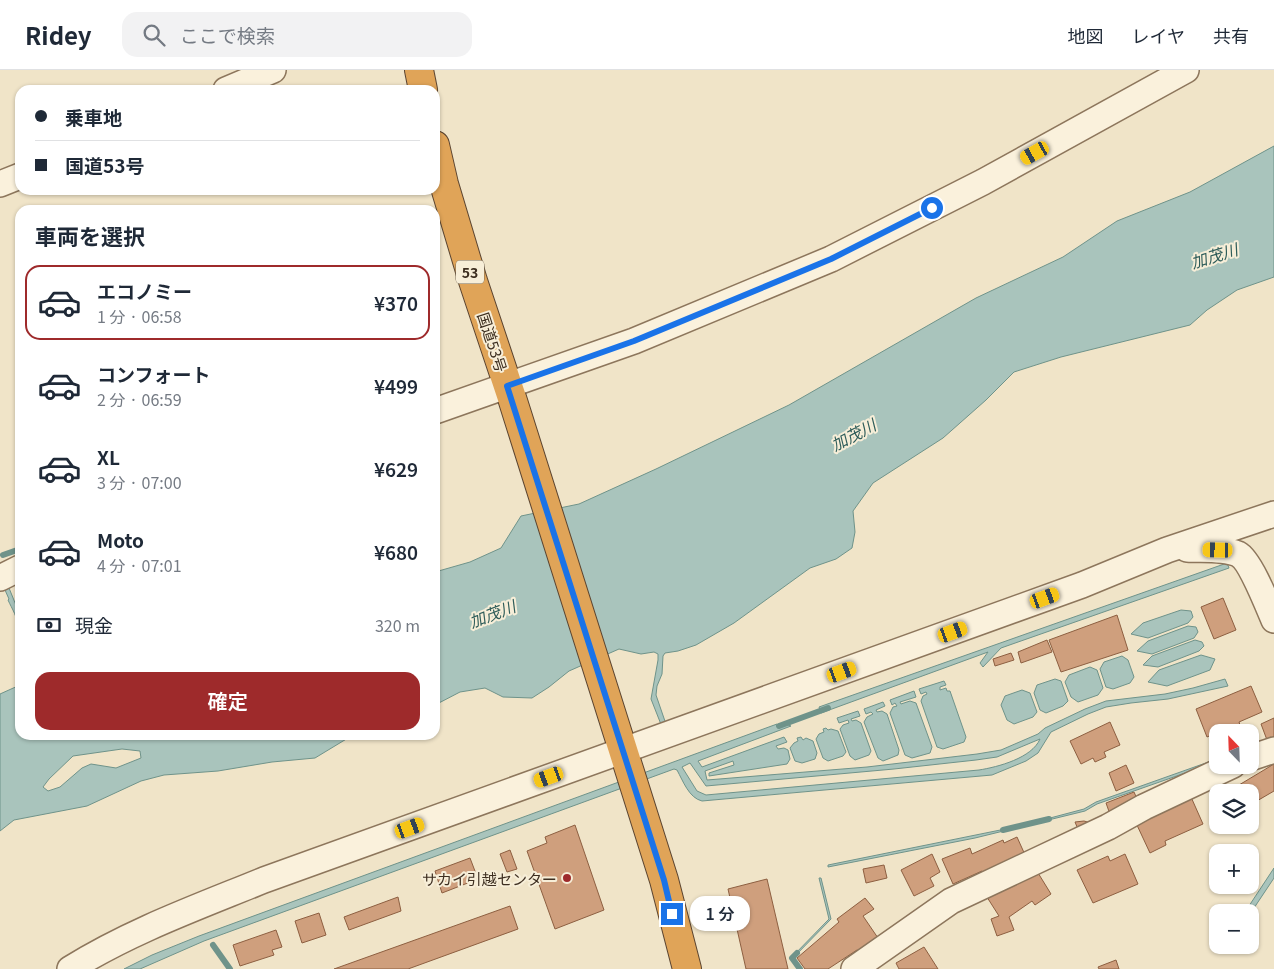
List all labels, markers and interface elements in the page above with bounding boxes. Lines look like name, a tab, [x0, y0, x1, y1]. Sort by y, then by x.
search box	[122, 12, 472, 57]
text: Ridey	[25, 17, 92, 52]
icon: search	[140, 21, 168, 49]
text: ここで検索	[180, 21, 275, 48]
text: 地図	[1068, 22, 1104, 48]
text: レイヤ	[1132, 22, 1185, 48]
text: 共有	[1213, 22, 1249, 48]
text: 乗車地	[65, 103, 122, 130]
car	[1018, 139, 1051, 167]
text: 国道53号	[65, 151, 144, 178]
route start	[921, 197, 943, 219]
text: 車両を選択	[35, 219, 145, 251]
water label: 加茂川	[1188, 236, 1242, 273]
road number: 53	[456, 260, 484, 283]
text: エコノミー	[97, 277, 192, 304]
icon: car	[37, 280, 82, 325]
text: ¥370	[374, 289, 418, 316]
text: 1 分 · 06:58	[97, 304, 182, 328]
street label: 国道53号	[473, 309, 513, 375]
text: コンフォート	[97, 360, 210, 387]
icon: car	[37, 363, 82, 408]
text: ¥499	[374, 372, 418, 399]
text: 2 分 · 06:59	[97, 387, 182, 411]
water label: 加茂川	[826, 411, 882, 456]
text: XL	[97, 443, 120, 470]
icon: car	[37, 446, 82, 491]
text: ¥629	[374, 455, 418, 482]
text: 3 分 · 07:00	[97, 470, 182, 494]
text: Moto	[97, 526, 144, 553]
icon: car	[37, 529, 82, 574]
text: ¥680	[374, 538, 418, 565]
car	[1202, 542, 1233, 558]
text: 4 分 · 07:01	[97, 553, 182, 577]
car	[1028, 586, 1061, 610]
water label: 加茂川	[465, 592, 521, 633]
icon: cash	[35, 611, 63, 639]
text: 現金	[75, 611, 113, 638]
text: 320 m	[375, 613, 420, 637]
car	[936, 620, 969, 644]
car	[825, 660, 858, 684]
button: 確定	[35, 672, 420, 730]
north arrow	[1209, 724, 1259, 774]
map controls	[1209, 724, 1259, 954]
car	[532, 765, 565, 789]
button: layers	[1209, 784, 1259, 834]
car	[393, 816, 426, 840]
button: +	[1209, 844, 1259, 894]
place label: サカイ引越センター	[422, 868, 557, 889]
marker: サカイ引越センター	[561, 872, 573, 884]
callout: 1 分	[690, 896, 750, 932]
text: 1 分	[706, 901, 734, 925]
route end	[661, 903, 683, 925]
button: −	[1209, 904, 1259, 954]

